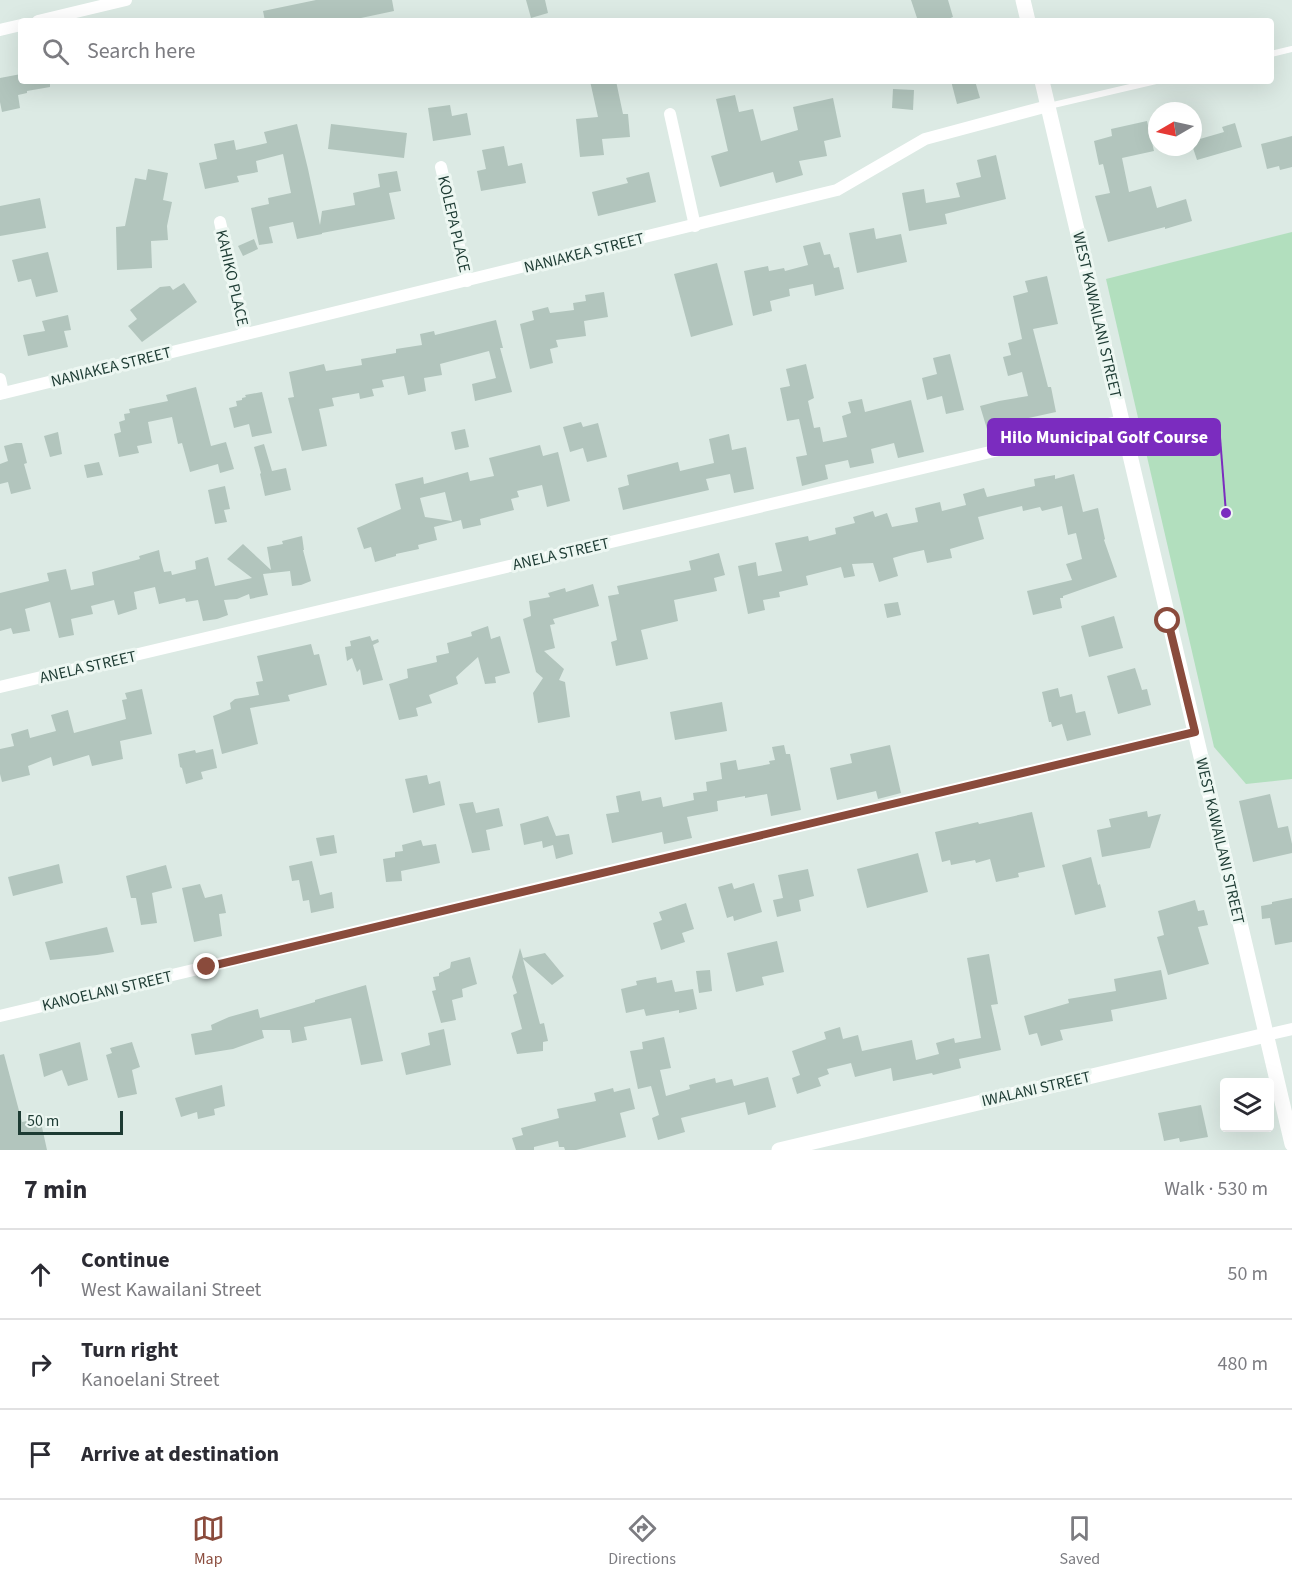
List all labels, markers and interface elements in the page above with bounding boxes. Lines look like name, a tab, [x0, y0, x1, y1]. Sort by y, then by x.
search box	[18, 18, 1274, 84]
icon: search	[39, 35, 72, 68]
text: Search here	[87, 35, 195, 67]
north arrow	[1148, 102, 1202, 156]
street label: KOLEPA PLACE	[432, 173, 476, 275]
street label: NANIAKEA STREET	[522, 227, 647, 279]
street label: KAHIKO PLACE	[210, 228, 254, 328]
street label: WEST KAWAILANI STREET	[1067, 230, 1127, 401]
street label: NANIAKEA STREET	[49, 341, 174, 393]
callout: Hilo Municipal Golf Course	[988, 419, 1220, 455]
text: Hilo Municipal Golf Course	[1000, 425, 1208, 450]
street label: ANELA STREET	[511, 532, 612, 576]
route start	[1154, 607, 1180, 633]
street label: ANELA STREET	[38, 645, 139, 689]
street label: WEST KAWAILANI STREET	[1190, 756, 1250, 927]
route end	[193, 953, 219, 979]
street label: KANOELANI STREET	[40, 965, 175, 1017]
street label: IWALANI STREET	[979, 1066, 1093, 1112]
map controls	[1220, 1078, 1274, 1132]
button: layers	[1220, 1078, 1274, 1132]
scale bar	[18, 1108, 123, 1136]
text: 50 m	[27, 1110, 59, 1132]
text: 7 min	[24, 1171, 87, 1208]
text: Walk · 530 m	[1164, 1175, 1268, 1203]
text: Continue	[81, 1244, 170, 1276]
icon: ahead	[24, 1258, 57, 1291]
text: 50 m	[1228, 1260, 1268, 1288]
text: West Kawailani Street	[81, 1276, 261, 1304]
text: Turn right	[81, 1334, 178, 1366]
icon: right	[24, 1348, 57, 1381]
text: 480 m	[1218, 1350, 1268, 1378]
text: Kanoelani Street	[81, 1366, 220, 1394]
icon: arrive	[24, 1438, 57, 1471]
text: Arrive at destination	[81, 1438, 279, 1470]
tab: Map	[192, 1512, 225, 1570]
tab: Directions	[608, 1512, 676, 1570]
tab: Saved	[1059, 1512, 1100, 1570]

